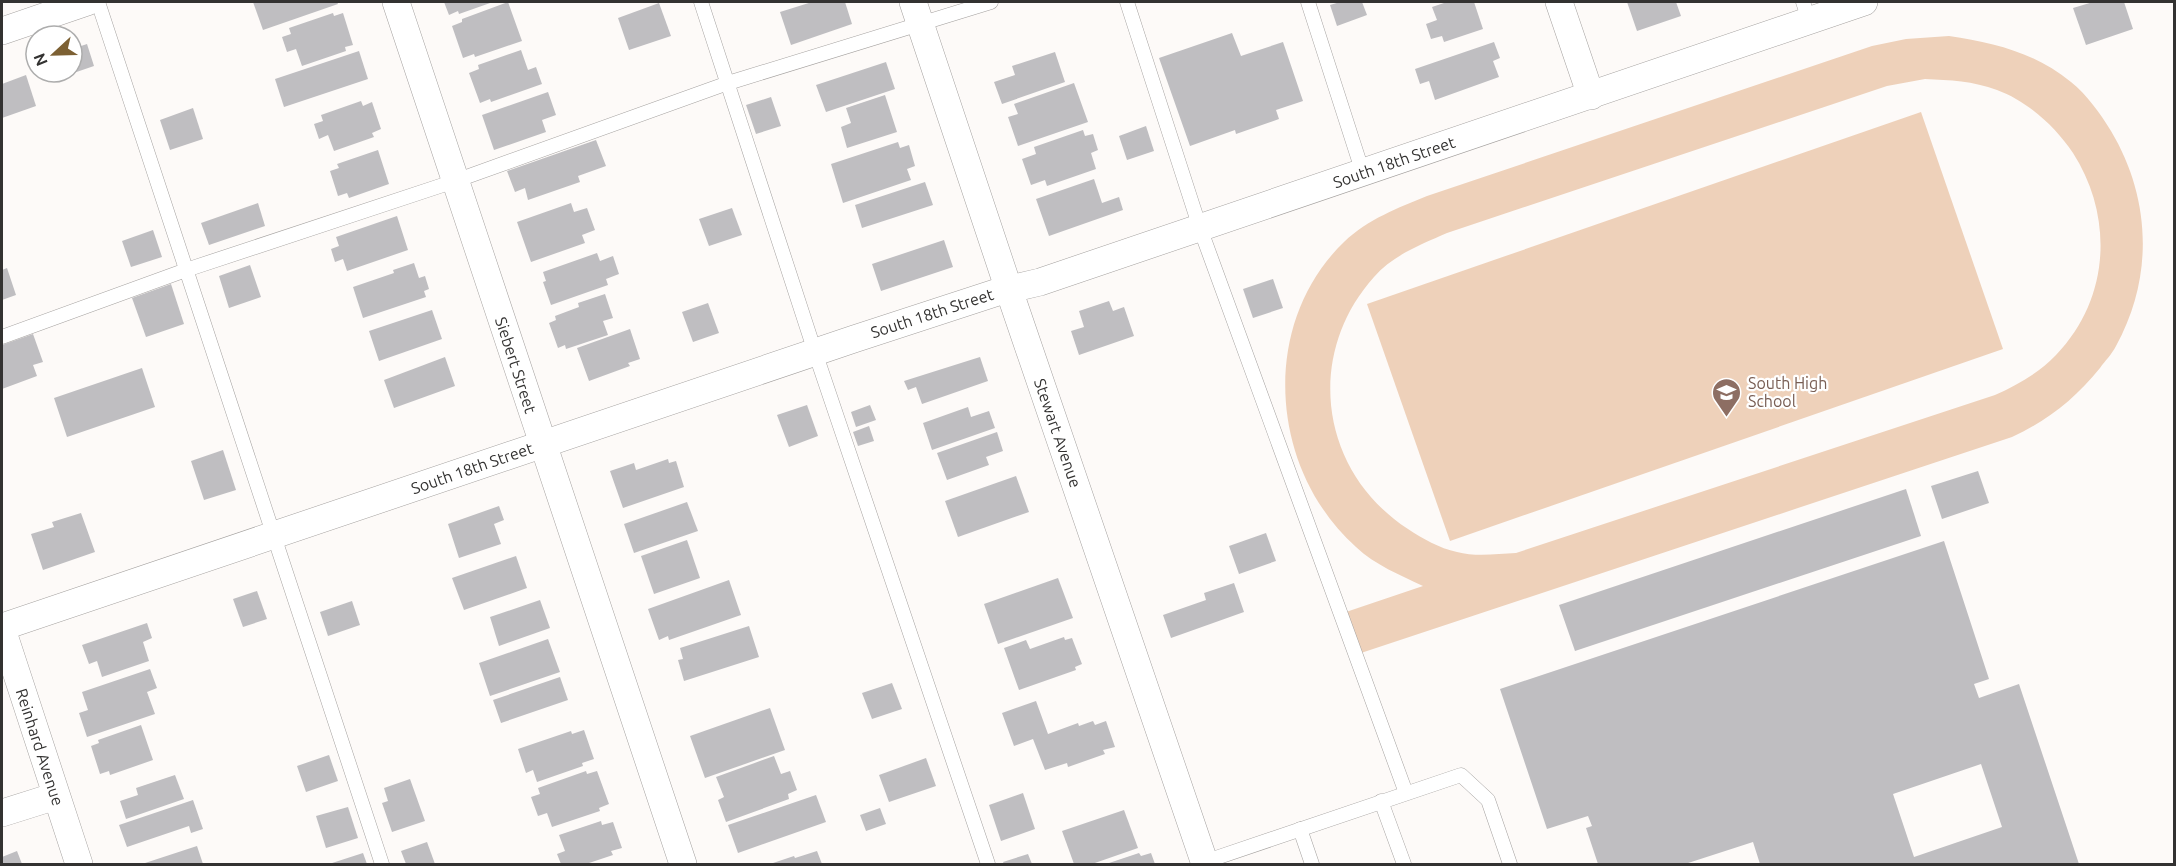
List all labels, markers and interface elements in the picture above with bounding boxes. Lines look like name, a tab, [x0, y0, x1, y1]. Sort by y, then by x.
north arrow	[24, 24, 84, 84]
text: N	[30, 51, 51, 69]
street label: South 18th Street	[1331, 132, 1458, 191]
street label: South 18th Street	[868, 284, 996, 341]
street label: Siebert Street	[492, 315, 540, 416]
place label: South High School	[1748, 374, 1827, 410]
street label: Stewart Avenue	[1031, 376, 1085, 490]
school or university icon: South High School	[1711, 376, 1743, 418]
street label: South 18th Street	[409, 438, 536, 497]
street label: Reinhard Avenue	[13, 686, 67, 808]

